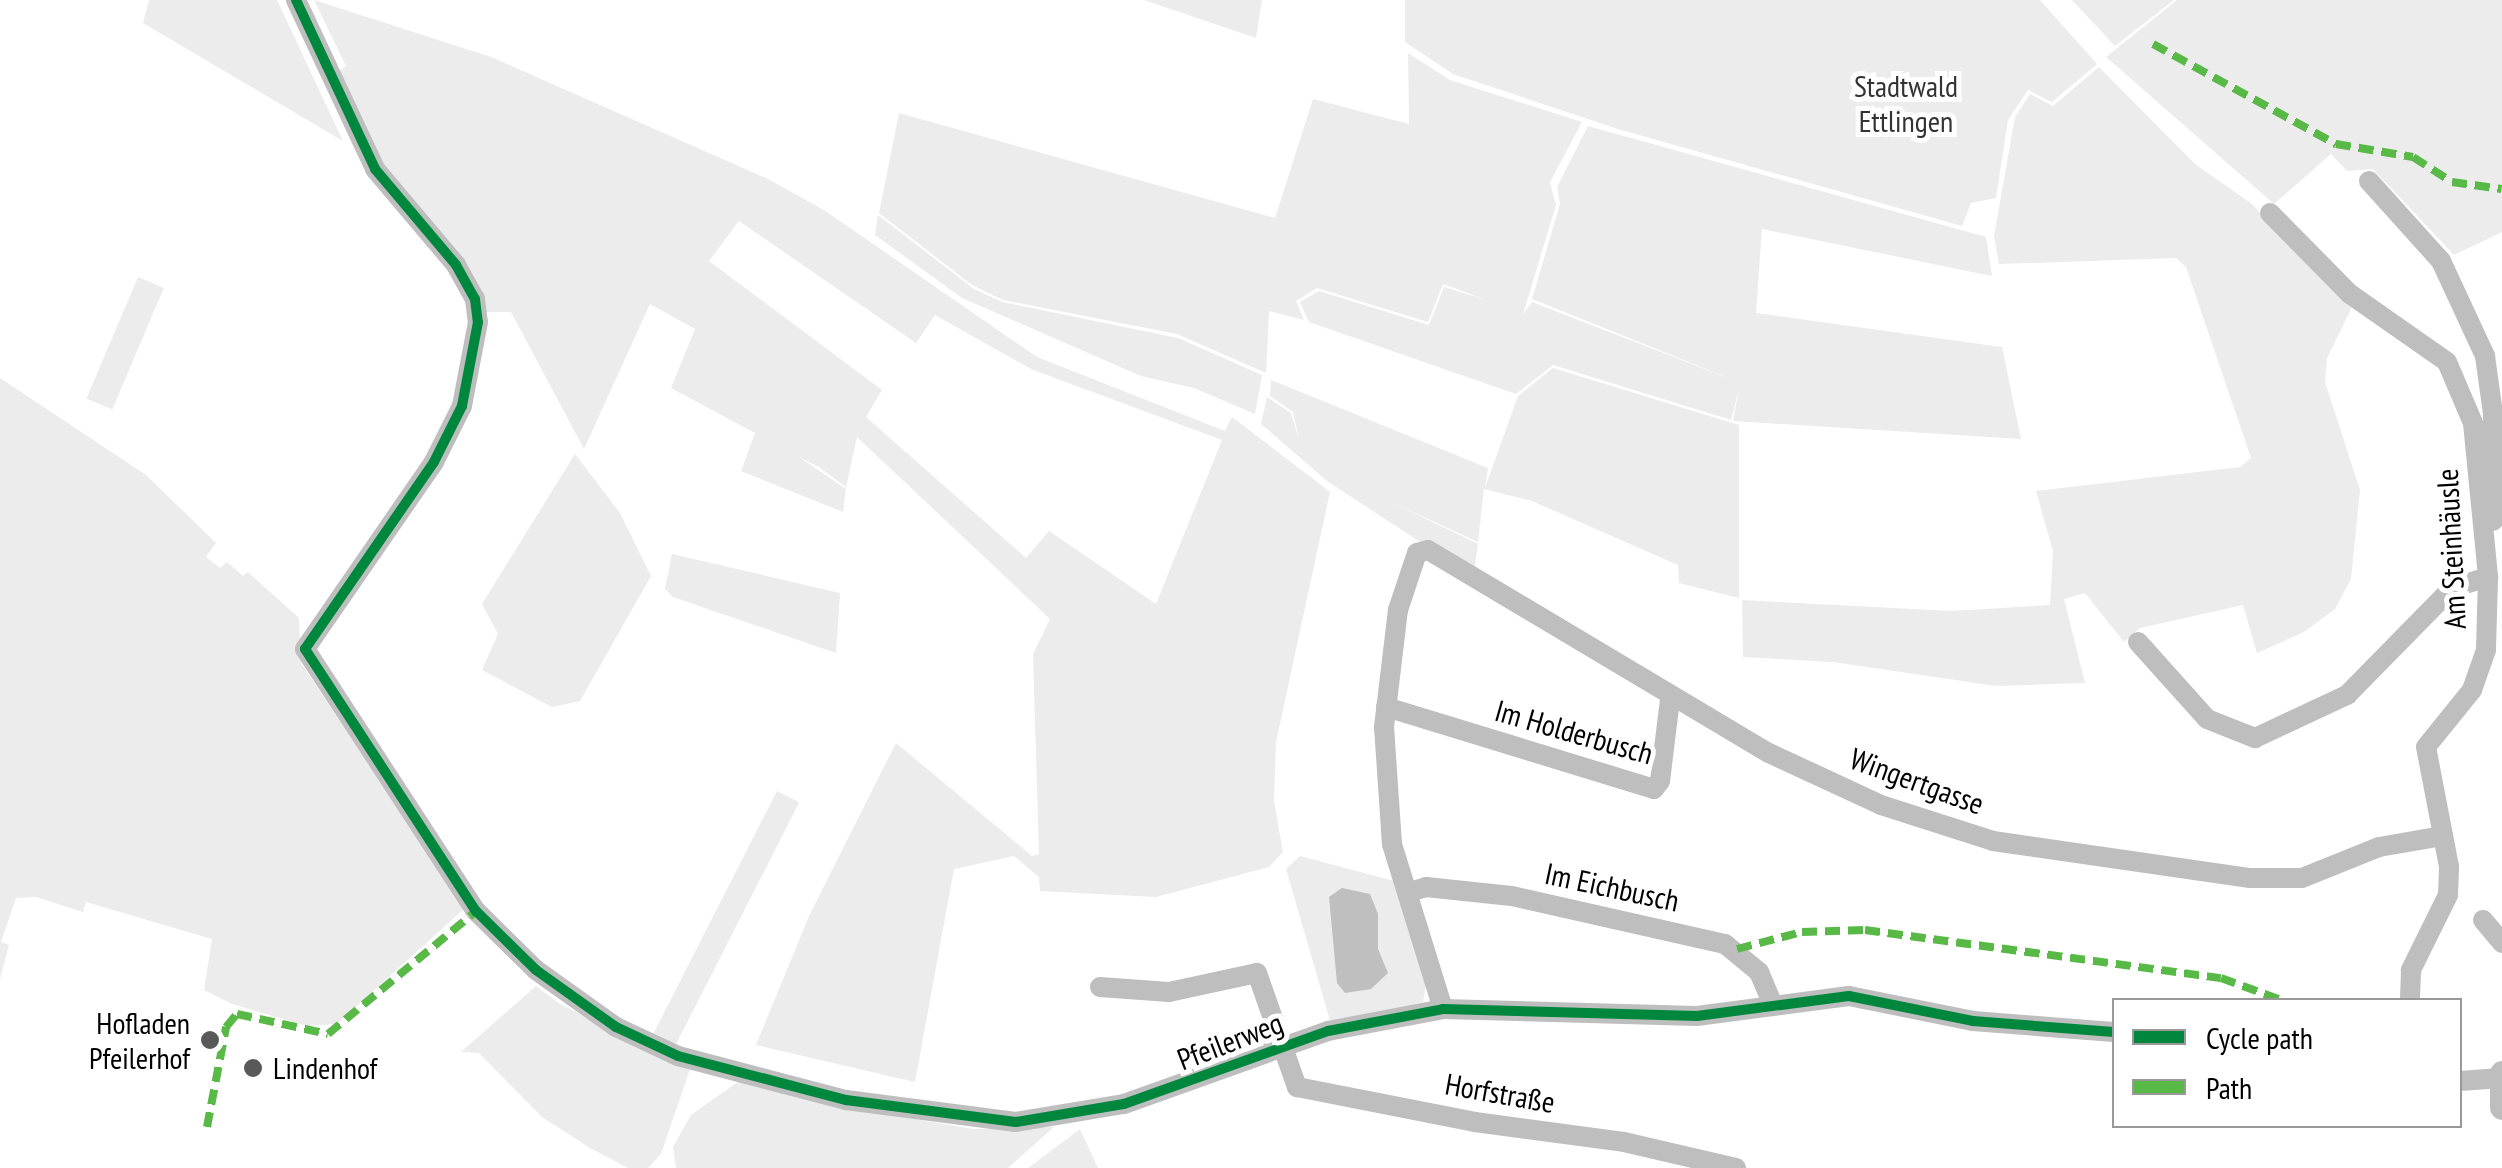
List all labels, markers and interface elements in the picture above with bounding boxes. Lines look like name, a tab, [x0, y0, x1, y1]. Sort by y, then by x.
park label: Stadtwald Ettlingen	[1854, 68, 1958, 138]
street label: Am Steinhäusle	[2429, 468, 2473, 630]
street label: Im Holderbusch	[1491, 692, 1657, 772]
street label: Wingertgasse	[1845, 740, 1989, 822]
street label: Im Eichbusch	[1542, 855, 1682, 919]
legend	[2112, 998, 2462, 1128]
street label: Pfeilerweg	[1172, 1004, 1288, 1078]
place label: Hofladen Pfeilerhof	[89, 1005, 190, 1076]
text: Cycle path	[2206, 1018, 2313, 1057]
marker: Hofladen Pfeilerhof	[199, 1029, 221, 1051]
place label: Lindenhof	[273, 1050, 377, 1086]
marker: Lindenhof	[242, 1057, 264, 1079]
street label: Horfstraße	[1442, 1066, 1558, 1120]
text: Path	[2206, 1068, 2252, 1107]

